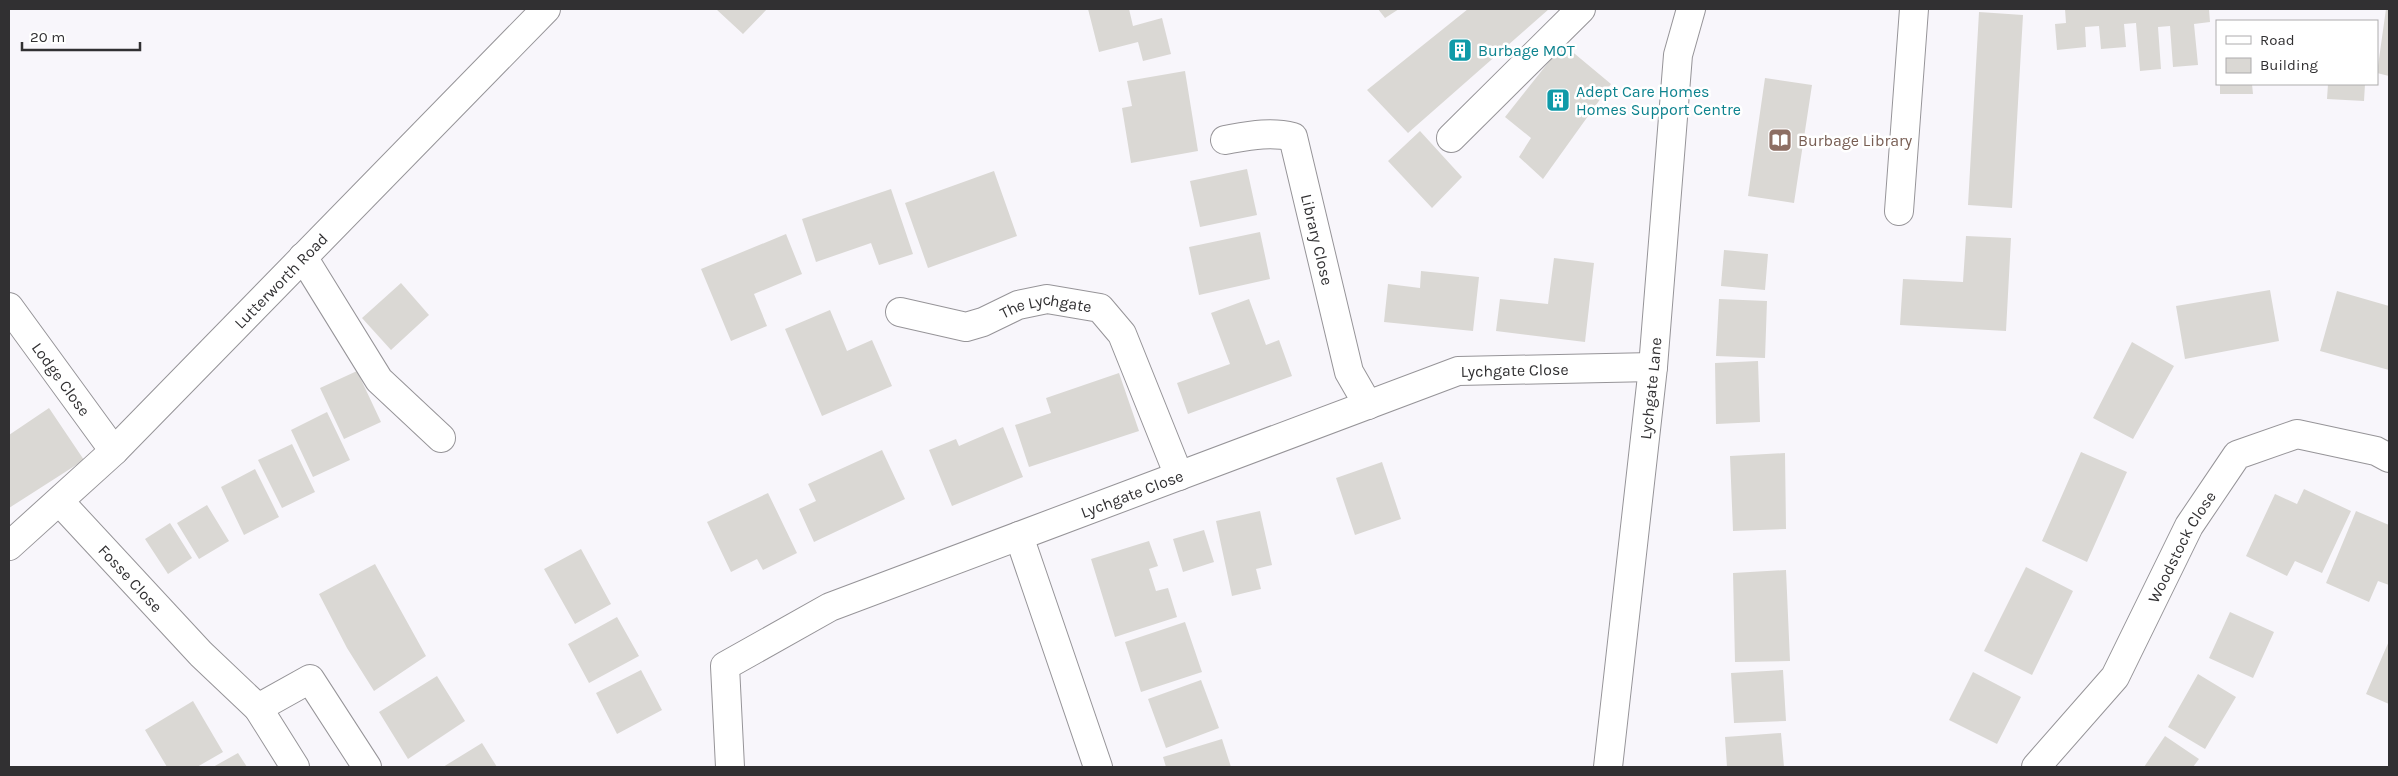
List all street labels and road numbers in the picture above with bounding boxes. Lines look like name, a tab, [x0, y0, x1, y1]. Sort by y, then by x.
street label: Library Close	[1297, 192, 1337, 287]
street label: Lutterworth Road	[230, 229, 332, 332]
street label: The Lychgate	[997, 289, 1093, 322]
street label: Lychgate Lane	[1636, 337, 1665, 440]
street label: Lodge Close	[28, 339, 94, 420]
street label: Lychgate Close	[1460, 360, 1569, 381]
street label: Lychgate Close	[1078, 466, 1186, 522]
street label: Woodstock Close	[2144, 487, 2220, 606]
street label: Fosse Close	[94, 541, 166, 616]

